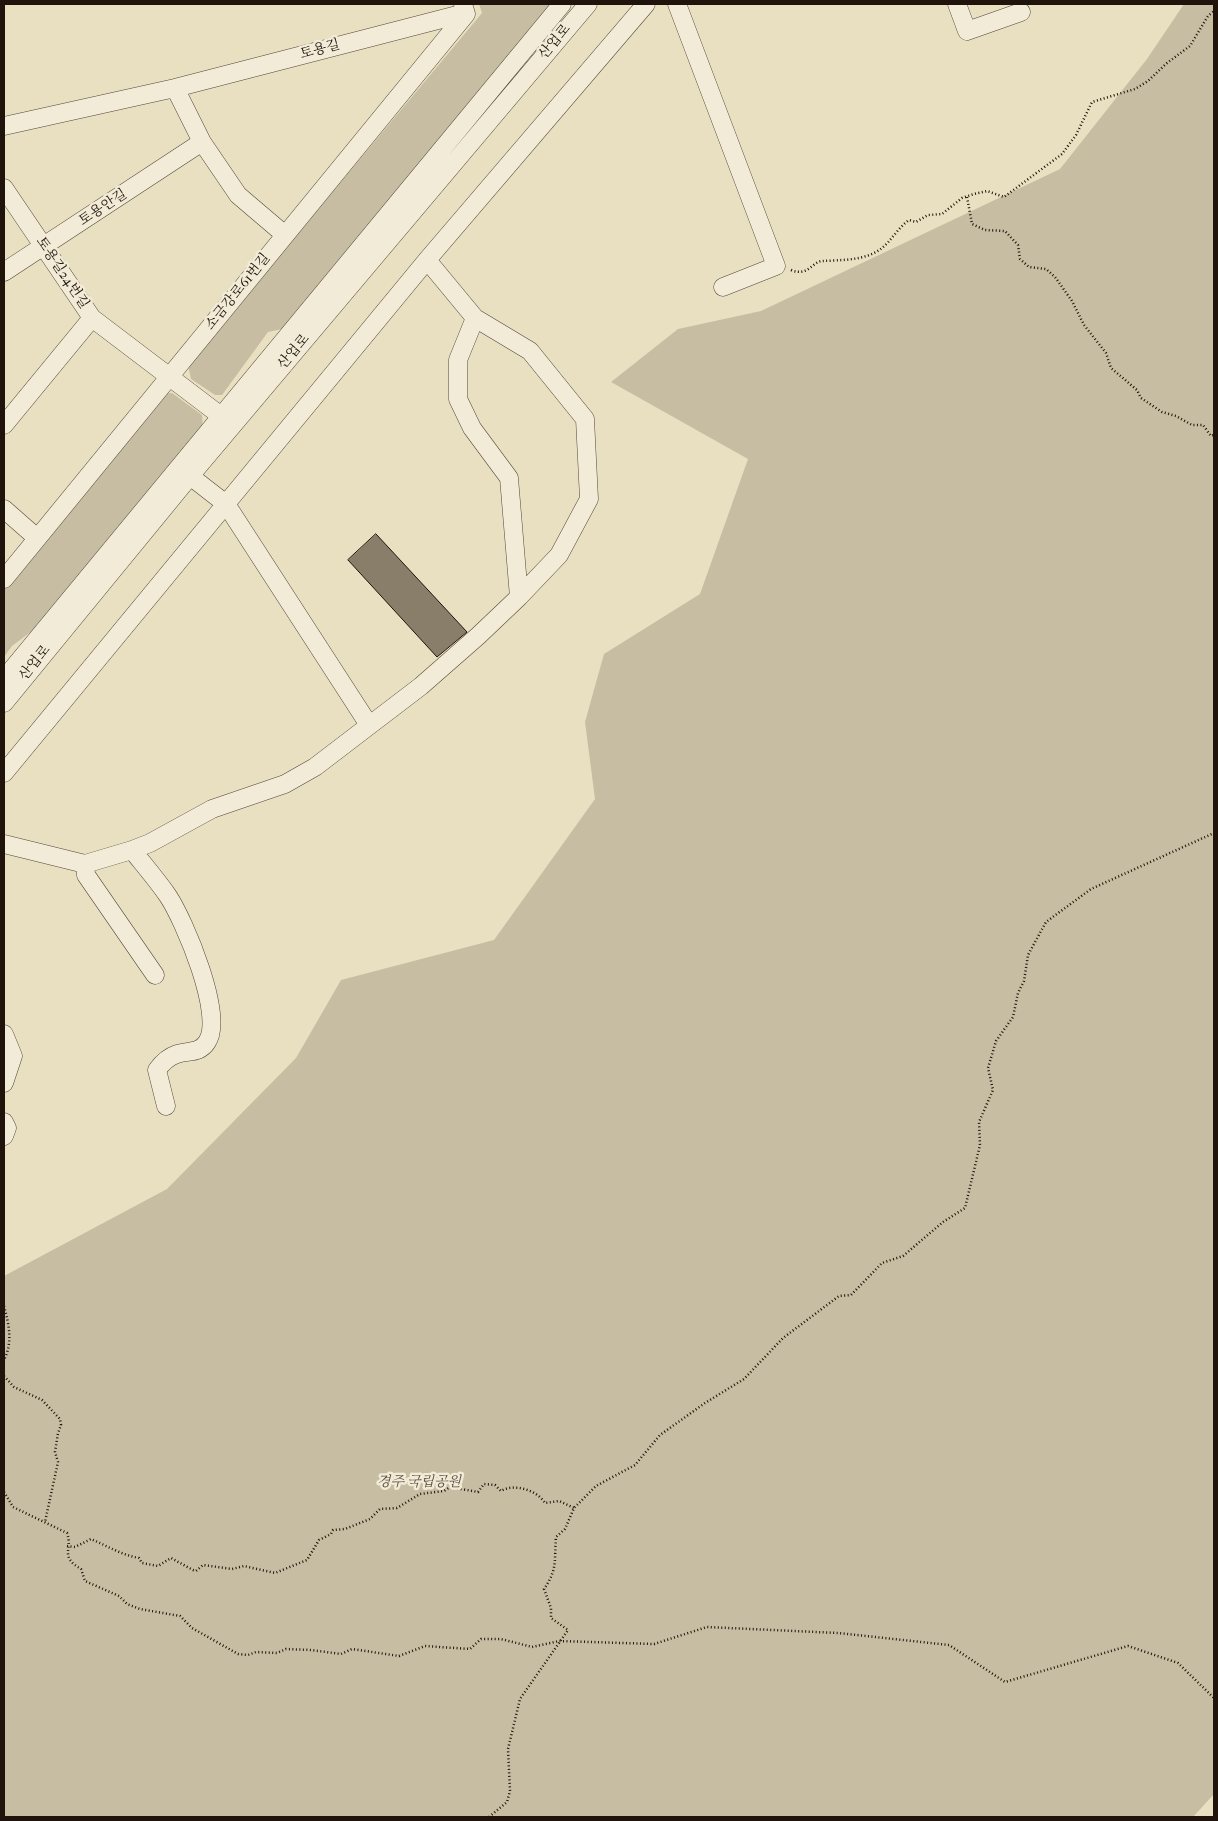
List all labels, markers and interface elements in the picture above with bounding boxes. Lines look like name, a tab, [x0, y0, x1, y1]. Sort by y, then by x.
street label: 산업로	[536, 21, 574, 63]
street label: 토용길	[298, 37, 342, 63]
street label: 토용안길	[76, 186, 130, 230]
street label: 토용길24번길	[32, 234, 92, 312]
street label: 소금강로61번길	[202, 250, 274, 334]
street label: 산업로	[275, 331, 313, 373]
street label: 산업로	[16, 642, 54, 684]
park label: 경주 국립공원	[377, 1475, 461, 1491]

